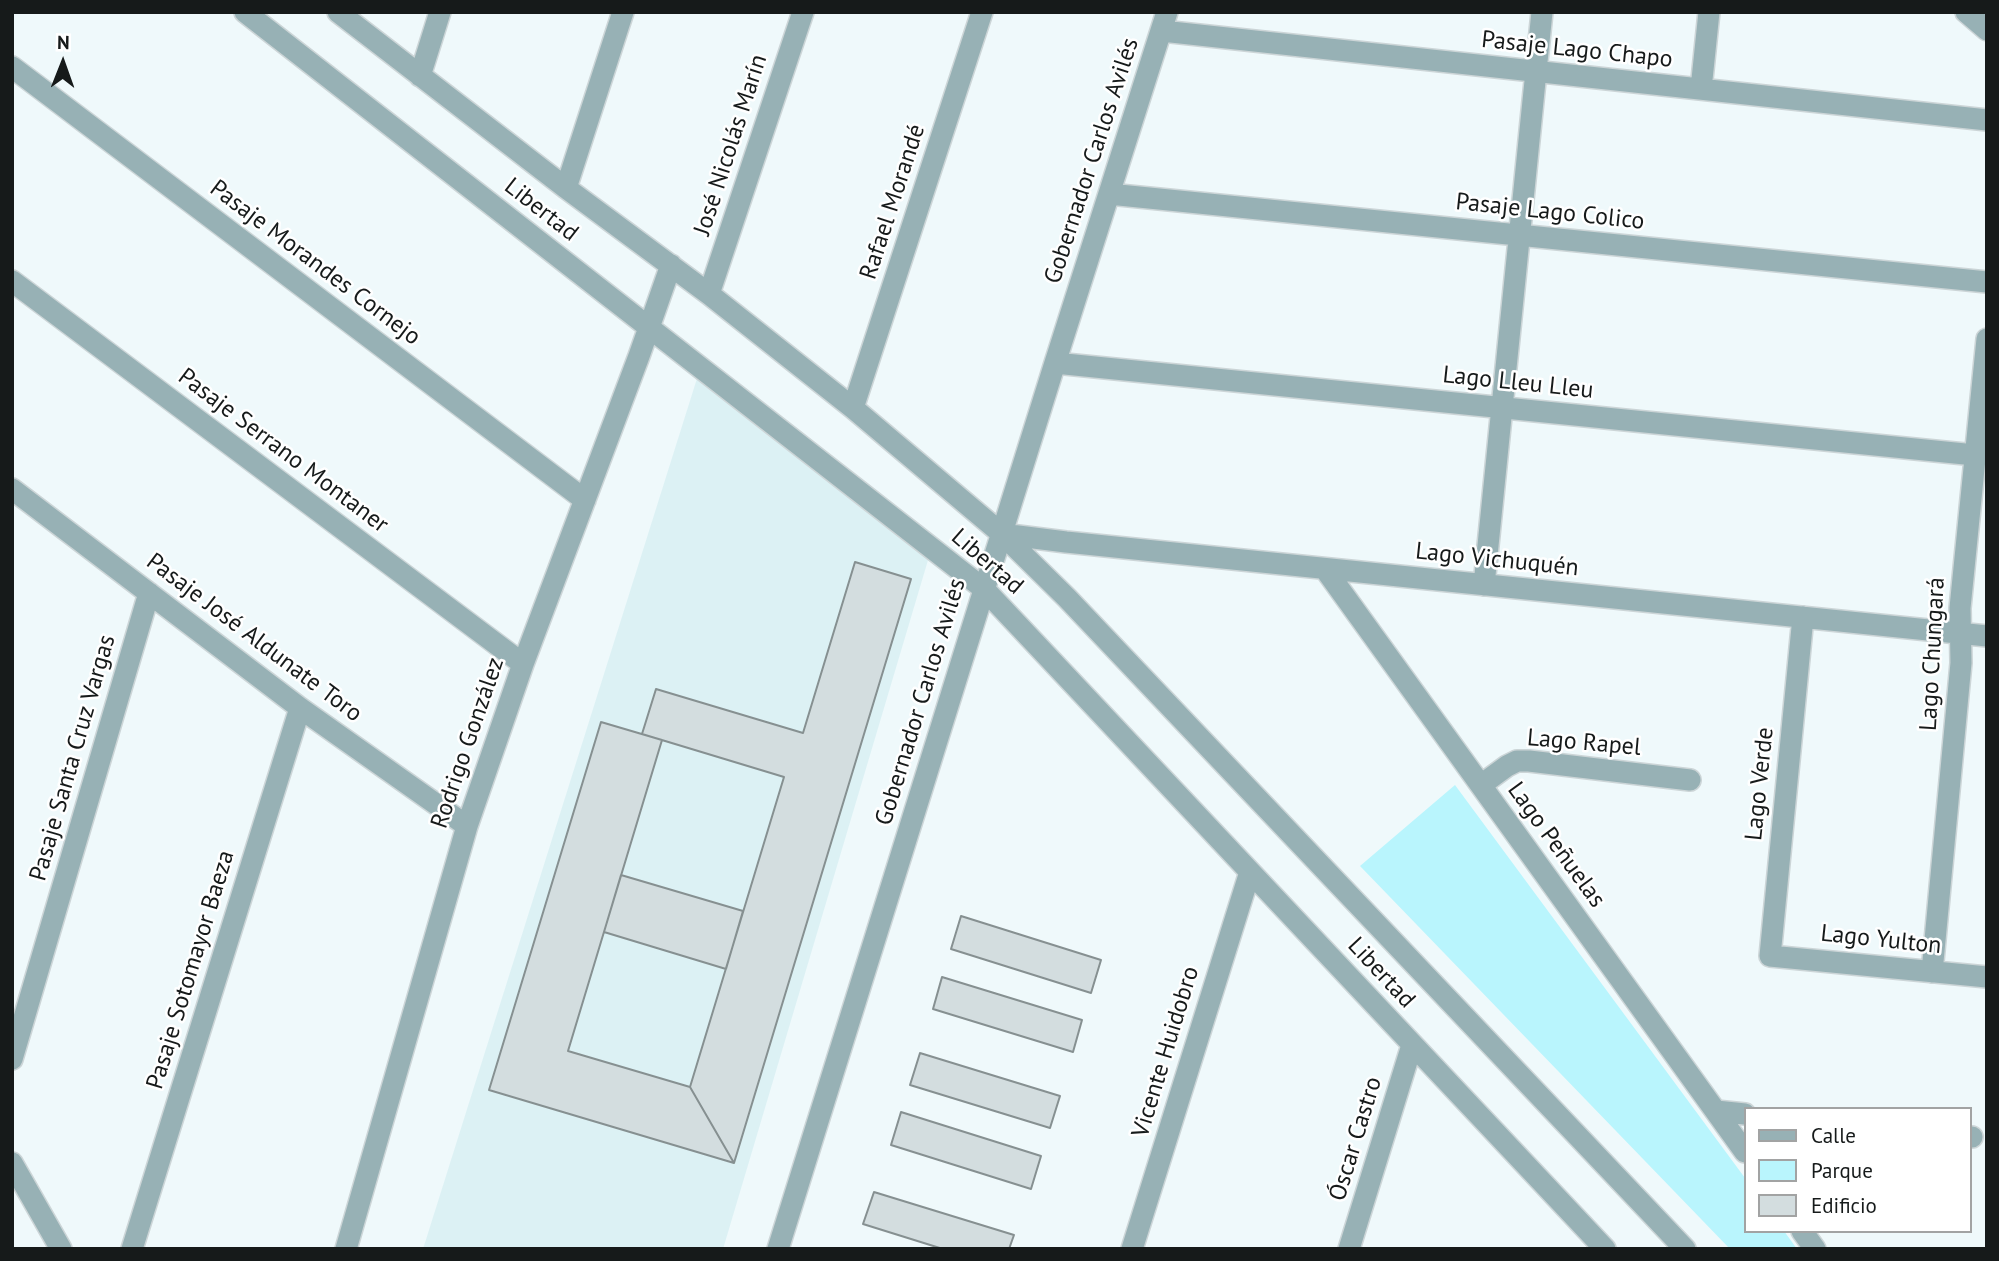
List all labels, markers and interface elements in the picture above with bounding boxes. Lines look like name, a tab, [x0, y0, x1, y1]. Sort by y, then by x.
street label: Pasaje Lago Chapo	[1480, 26, 1674, 74]
north arrow	[28, 28, 98, 98]
text: N	[57, 30, 70, 54]
street label: Gobernador Carlos Avilés	[1039, 35, 1145, 287]
street label: José Nicolás Marín	[688, 51, 774, 239]
street label: Rafael Morandé	[854, 121, 932, 283]
street label: Libertad	[498, 172, 584, 248]
street label: Pasaje Morandes Cornejo	[204, 174, 426, 352]
street label: Pasaje Lago Colico	[1454, 188, 1646, 236]
street label: Lago Lleu Lleu	[1441, 361, 1595, 405]
street label: Pasaje Serrano Montaner	[172, 363, 394, 539]
street label: Libertad	[945, 523, 1029, 601]
street label: Lago Vichuquén	[1414, 537, 1580, 583]
street label: Pasaje José Aldunate Toro	[140, 547, 368, 729]
street label: Gobernador Carlos Avilés	[870, 575, 972, 829]
street label: Lago Chungará	[1915, 576, 1951, 732]
street label: Pasaje Santa Cruz Vargas	[24, 632, 122, 884]
street label: Rodrigo González	[425, 654, 511, 832]
street label: Lago Rapel	[1526, 724, 1642, 762]
street label: Lago Verde	[1740, 726, 1780, 842]
street label: Lago Peñuelas	[1501, 777, 1611, 913]
street label: Pasaje Sotomayor Baeza	[141, 847, 241, 1093]
street label: Lago Yulton	[1819, 919, 1943, 961]
street label: Libertad	[1341, 932, 1421, 1014]
street label: Vicente Huidobro	[1126, 963, 1206, 1141]
street label: Óscar Castro	[1323, 1073, 1389, 1205]
legend	[1744, 1107, 1971, 1233]
text: Calle	[1811, 1122, 1856, 1149]
text: Parque	[1811, 1157, 1873, 1184]
text: Edificio	[1811, 1192, 1877, 1219]

